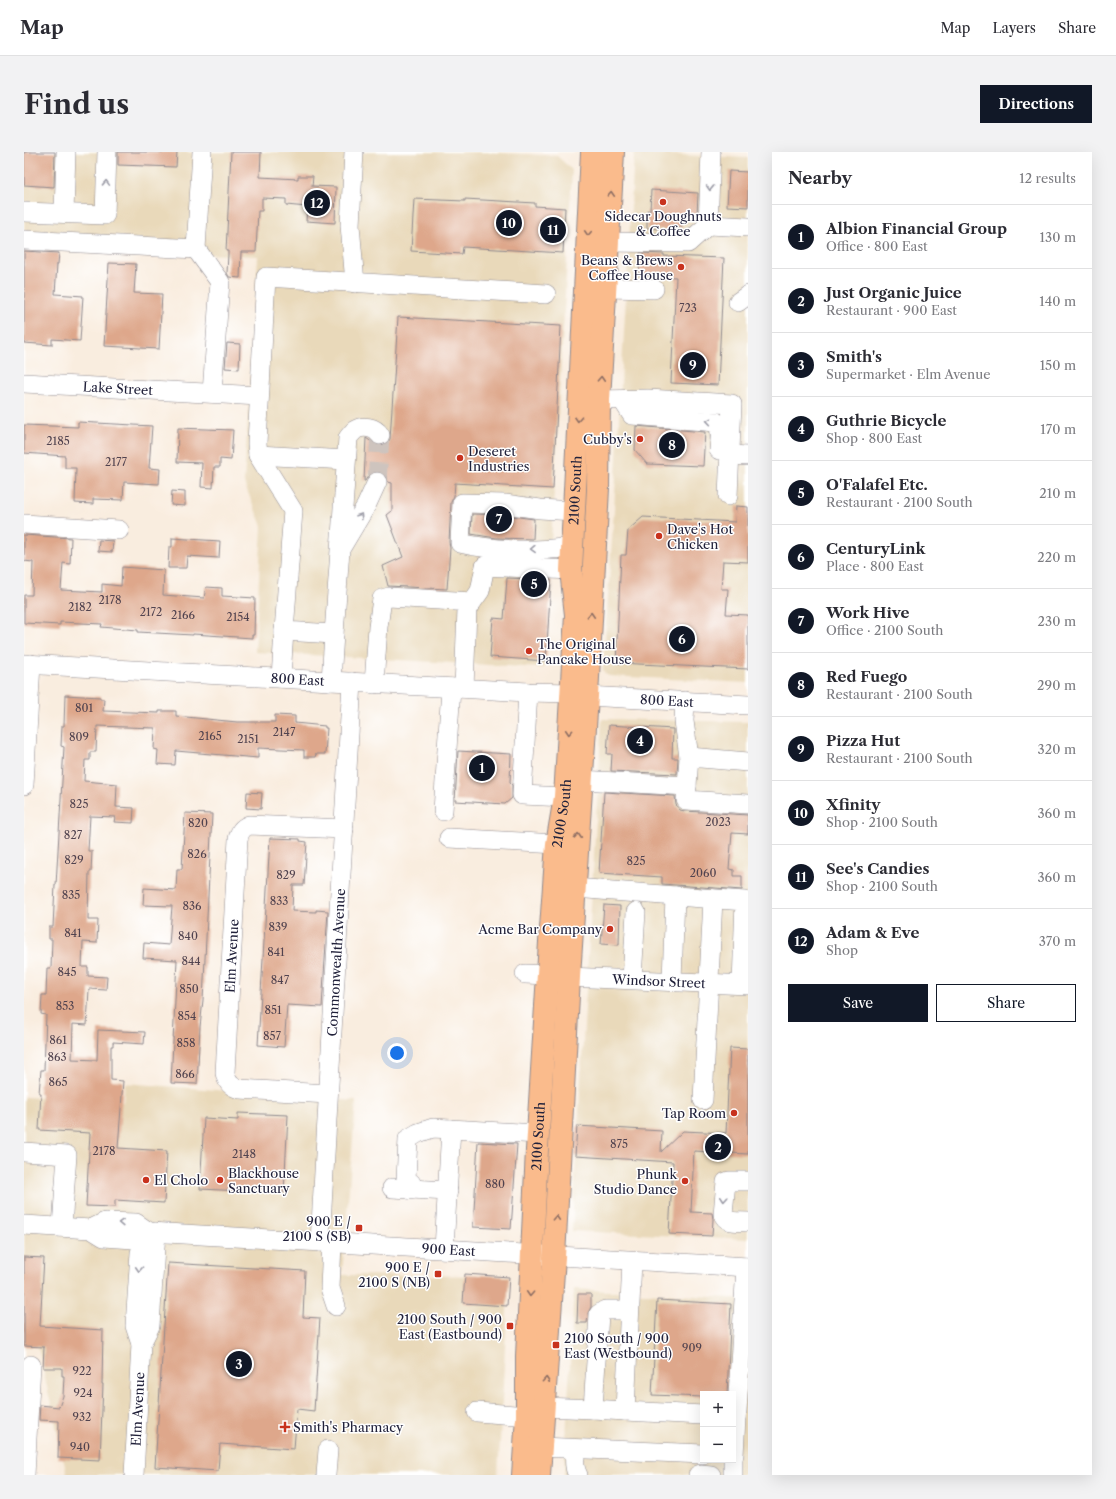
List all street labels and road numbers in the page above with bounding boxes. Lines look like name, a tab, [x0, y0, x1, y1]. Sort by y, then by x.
street label: Lake Street	[82, 378, 154, 398]
street label: 2100 South	[565, 455, 585, 526]
street label: 800 East	[270, 670, 325, 689]
street label: 800 East	[640, 691, 695, 710]
street label: 2100 South	[549, 779, 574, 848]
street label: Commonwealth Avenue	[324, 888, 348, 1037]
street label: Elm Avenue	[221, 918, 242, 993]
street label: Windsor Street	[611, 971, 706, 991]
street label: 2100 South	[528, 1101, 548, 1171]
street label: 900 East	[421, 1240, 476, 1259]
street label: Elm Avenue	[128, 1372, 147, 1447]

